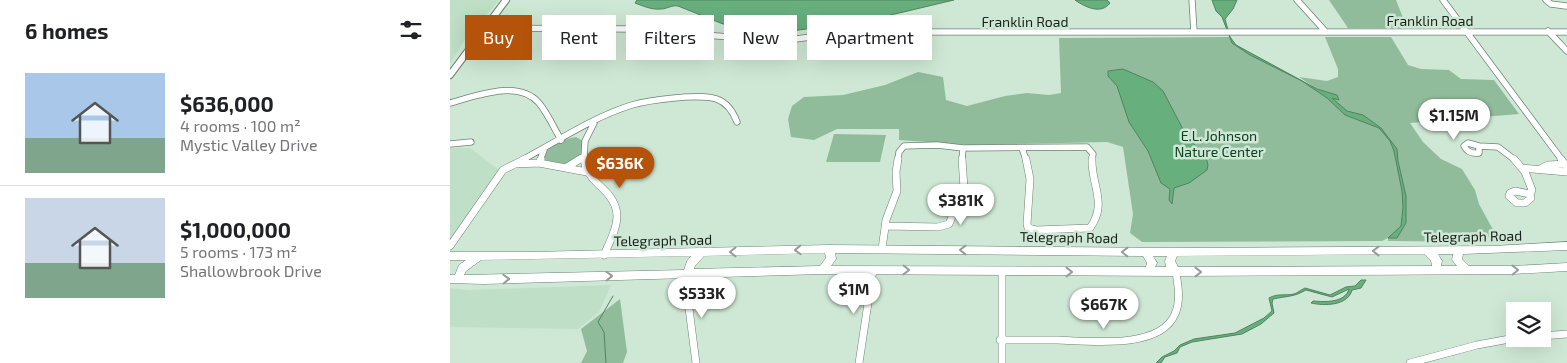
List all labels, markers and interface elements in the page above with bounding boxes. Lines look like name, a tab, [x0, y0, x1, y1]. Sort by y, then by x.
street label: Franklin Road	[1387, 12, 1474, 29]
street label: Franklin Road	[982, 13, 1069, 30]
chip: Buy	[465, 15, 532, 60]
chip: Rent	[542, 15, 616, 60]
chip: Filters	[626, 15, 714, 60]
chip: New	[724, 15, 797, 60]
chip: Apartment	[807, 15, 932, 60]
icon: filters	[397, 16, 425, 44]
text: 6 homes	[25, 18, 108, 43]
text: $636,000	[180, 91, 274, 116]
icon: home	[65, 93, 125, 153]
pin: $1.15M	[1413, 98, 1495, 141]
text: $1.15M	[1429, 105, 1479, 124]
text: 4 rooms · 100 m²	[180, 116, 301, 135]
park label: E.L. Johnson Nature Center	[1174, 127, 1264, 160]
text: Mystic Valley Drive	[180, 135, 318, 154]
pin: $636K	[585, 146, 655, 189]
text: $636K	[596, 153, 644, 172]
pin: $381K	[926, 184, 996, 226]
text: $381K	[938, 190, 984, 209]
text: $1,000,000	[180, 217, 291, 242]
icon: home	[65, 218, 125, 278]
street label: Telegraph Road	[1424, 227, 1522, 245]
street label: Telegraph Road	[1020, 228, 1118, 246]
street label: Telegraph Road	[614, 231, 712, 249]
text: 5 rooms · 173 m²	[180, 242, 297, 261]
one-way arrow	[794, 245, 802, 255]
one-way arrow	[959, 245, 966, 255]
one-way arrow	[1372, 245, 1380, 256]
one-way arrow	[729, 247, 736, 257]
one-way arrow	[1121, 247, 1129, 257]
text: Shallowbrook Drive	[180, 261, 322, 280]
one-way arrow	[902, 265, 910, 275]
one-way arrow	[1512, 265, 1520, 275]
one-way arrow	[1065, 267, 1073, 277]
one-way arrow	[1194, 267, 1202, 277]
one-way arrow	[605, 270, 613, 281]
pin: $1M	[830, 272, 878, 315]
one-way arrow	[503, 274, 511, 284]
pin: $533K	[667, 276, 737, 319]
text: $1M	[839, 279, 869, 298]
text: $533K	[679, 283, 725, 302]
pin: $667K	[1069, 288, 1139, 330]
text: $667K	[1081, 294, 1127, 313]
map controls	[1506, 302, 1551, 347]
button: layers	[1506, 302, 1551, 347]

